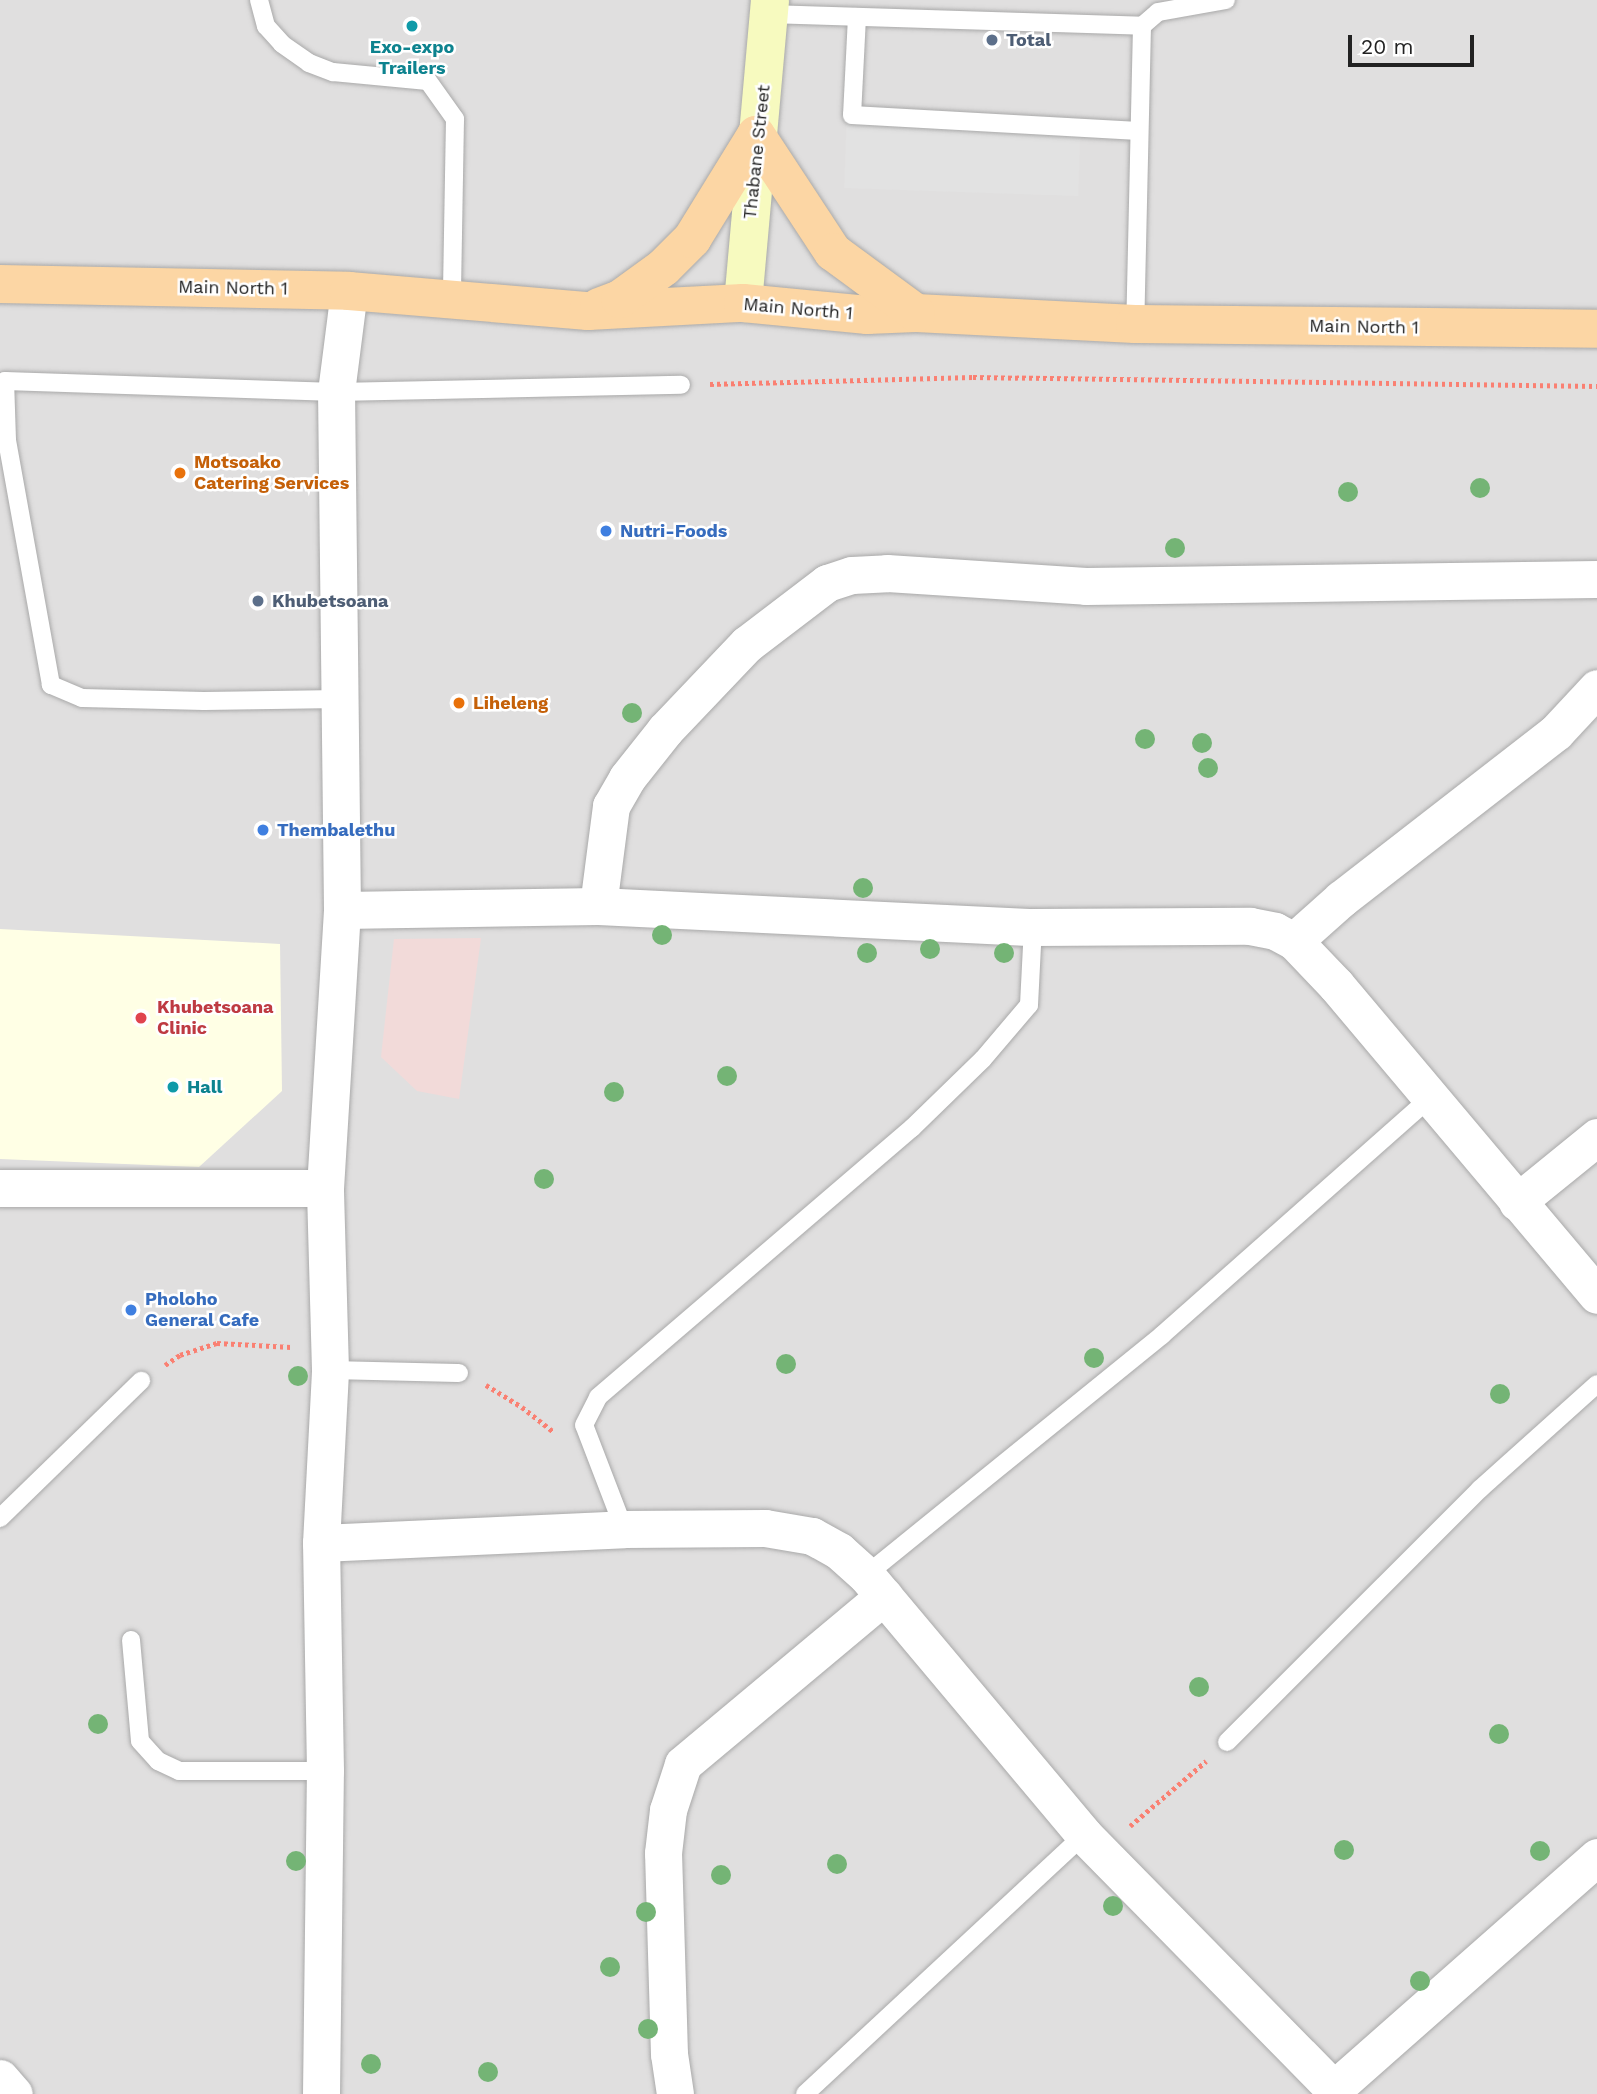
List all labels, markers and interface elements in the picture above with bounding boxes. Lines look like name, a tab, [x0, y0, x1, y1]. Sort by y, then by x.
marker: Exo-expo Trailers	[404, 18, 420, 34]
scale bar	[1352, 21, 1478, 65]
place label: Total	[1006, 29, 1051, 51]
marker: Total	[984, 32, 1000, 48]
text: 20 m	[1361, 34, 1413, 59]
place label: Exo-expo Trailers	[370, 37, 454, 80]
street label: Thabane Street	[739, 84, 775, 220]
street label: Main North 1	[178, 276, 288, 300]
street label: Main North 1	[742, 293, 854, 325]
street label: Main North 1	[1309, 315, 1419, 339]
place label: Motsoako Catering Services	[194, 452, 349, 494]
marker: Motsoako Catering Services	[172, 465, 188, 481]
place label: Nutri-Foods	[620, 520, 727, 542]
marker: Nutri-Foods	[598, 523, 614, 539]
place label: Khubetsoana	[272, 590, 388, 612]
marker: Khubetsoana	[250, 593, 266, 609]
place label: Liheleng	[473, 692, 548, 714]
marker: Liheleng	[451, 695, 467, 711]
place label: Thembalethu	[277, 819, 395, 841]
marker: Thembalethu	[255, 822, 271, 838]
place label: Khubetsoana Clinic	[157, 997, 273, 1040]
marker: Khubetsoana Clinic	[131, 1008, 151, 1028]
place label: Hall	[187, 1076, 223, 1098]
marker: Hall	[165, 1079, 181, 1095]
place label: Pholoho General Cafe	[145, 1289, 260, 1332]
marker: Pholoho General Cafe	[123, 1302, 139, 1318]

